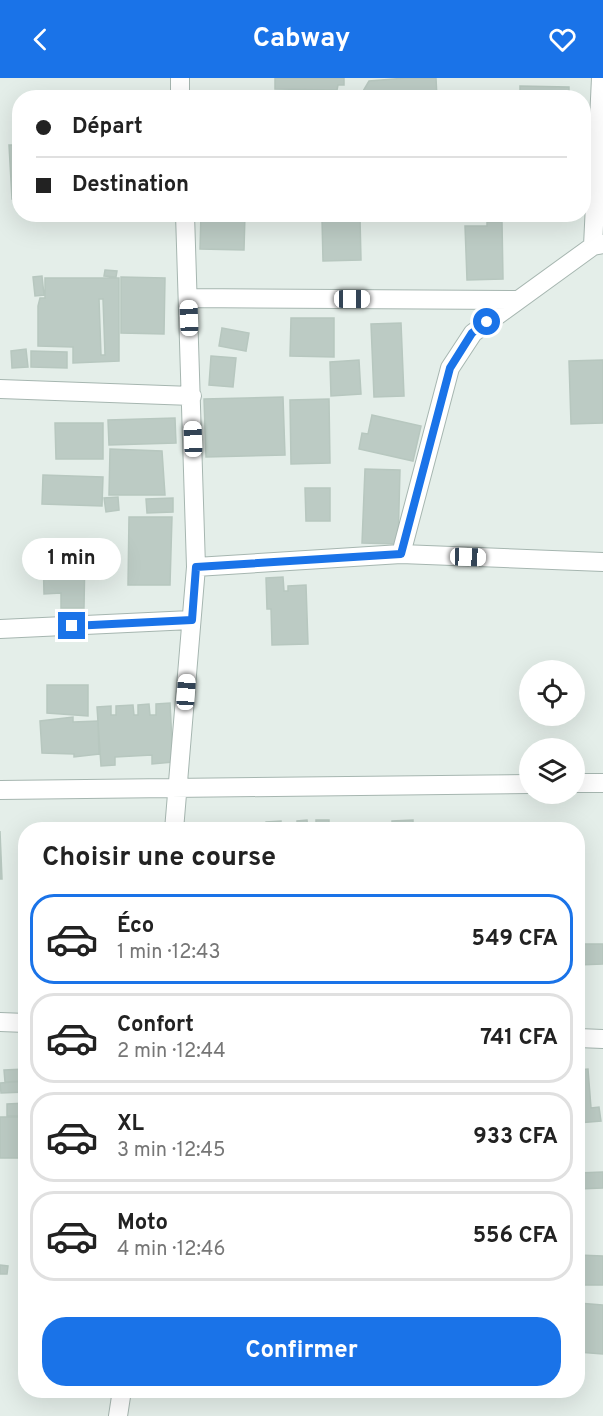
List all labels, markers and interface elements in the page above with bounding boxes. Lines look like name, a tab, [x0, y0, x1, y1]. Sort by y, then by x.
text: Cabway	[253, 22, 350, 56]
icon: back	[24, 23, 57, 56]
icon: heart	[546, 23, 579, 56]
text: Départ	[72, 114, 143, 141]
text: Destination	[72, 172, 189, 199]
car	[334, 290, 370, 308]
car	[179, 300, 199, 336]
route start	[473, 308, 500, 335]
car	[183, 421, 203, 457]
callout: 1 min	[22, 539, 122, 581]
text: 1 min	[47, 546, 96, 572]
car	[450, 547, 486, 567]
route end	[58, 612, 85, 639]
map controls	[519, 660, 585, 804]
button: locate	[519, 660, 585, 726]
car	[176, 673, 196, 711]
button: layers	[519, 738, 585, 804]
text: Choisir une course	[42, 841, 276, 875]
icon: car	[45, 912, 99, 966]
text: Éco	[117, 913, 154, 940]
text: 549 CFA	[472, 926, 558, 953]
text: 1 min · 12:43	[117, 940, 221, 966]
icon: car	[45, 1011, 99, 1065]
text: Confort	[117, 1012, 194, 1039]
text: 741 CFA	[480, 1025, 558, 1052]
text: 2 min · 12:44	[117, 1039, 226, 1065]
icon: car	[45, 1110, 99, 1164]
text: XL	[117, 1111, 144, 1138]
text: 933 CFA	[473, 1124, 558, 1151]
text: 3 min · 12:45	[117, 1138, 225, 1164]
icon: car	[45, 1209, 99, 1263]
text: Moto	[117, 1210, 168, 1237]
text: 556 CFA	[473, 1223, 558, 1250]
text: 4 min · 12:46	[117, 1237, 225, 1263]
button: Confirmer	[42, 1317, 561, 1386]

